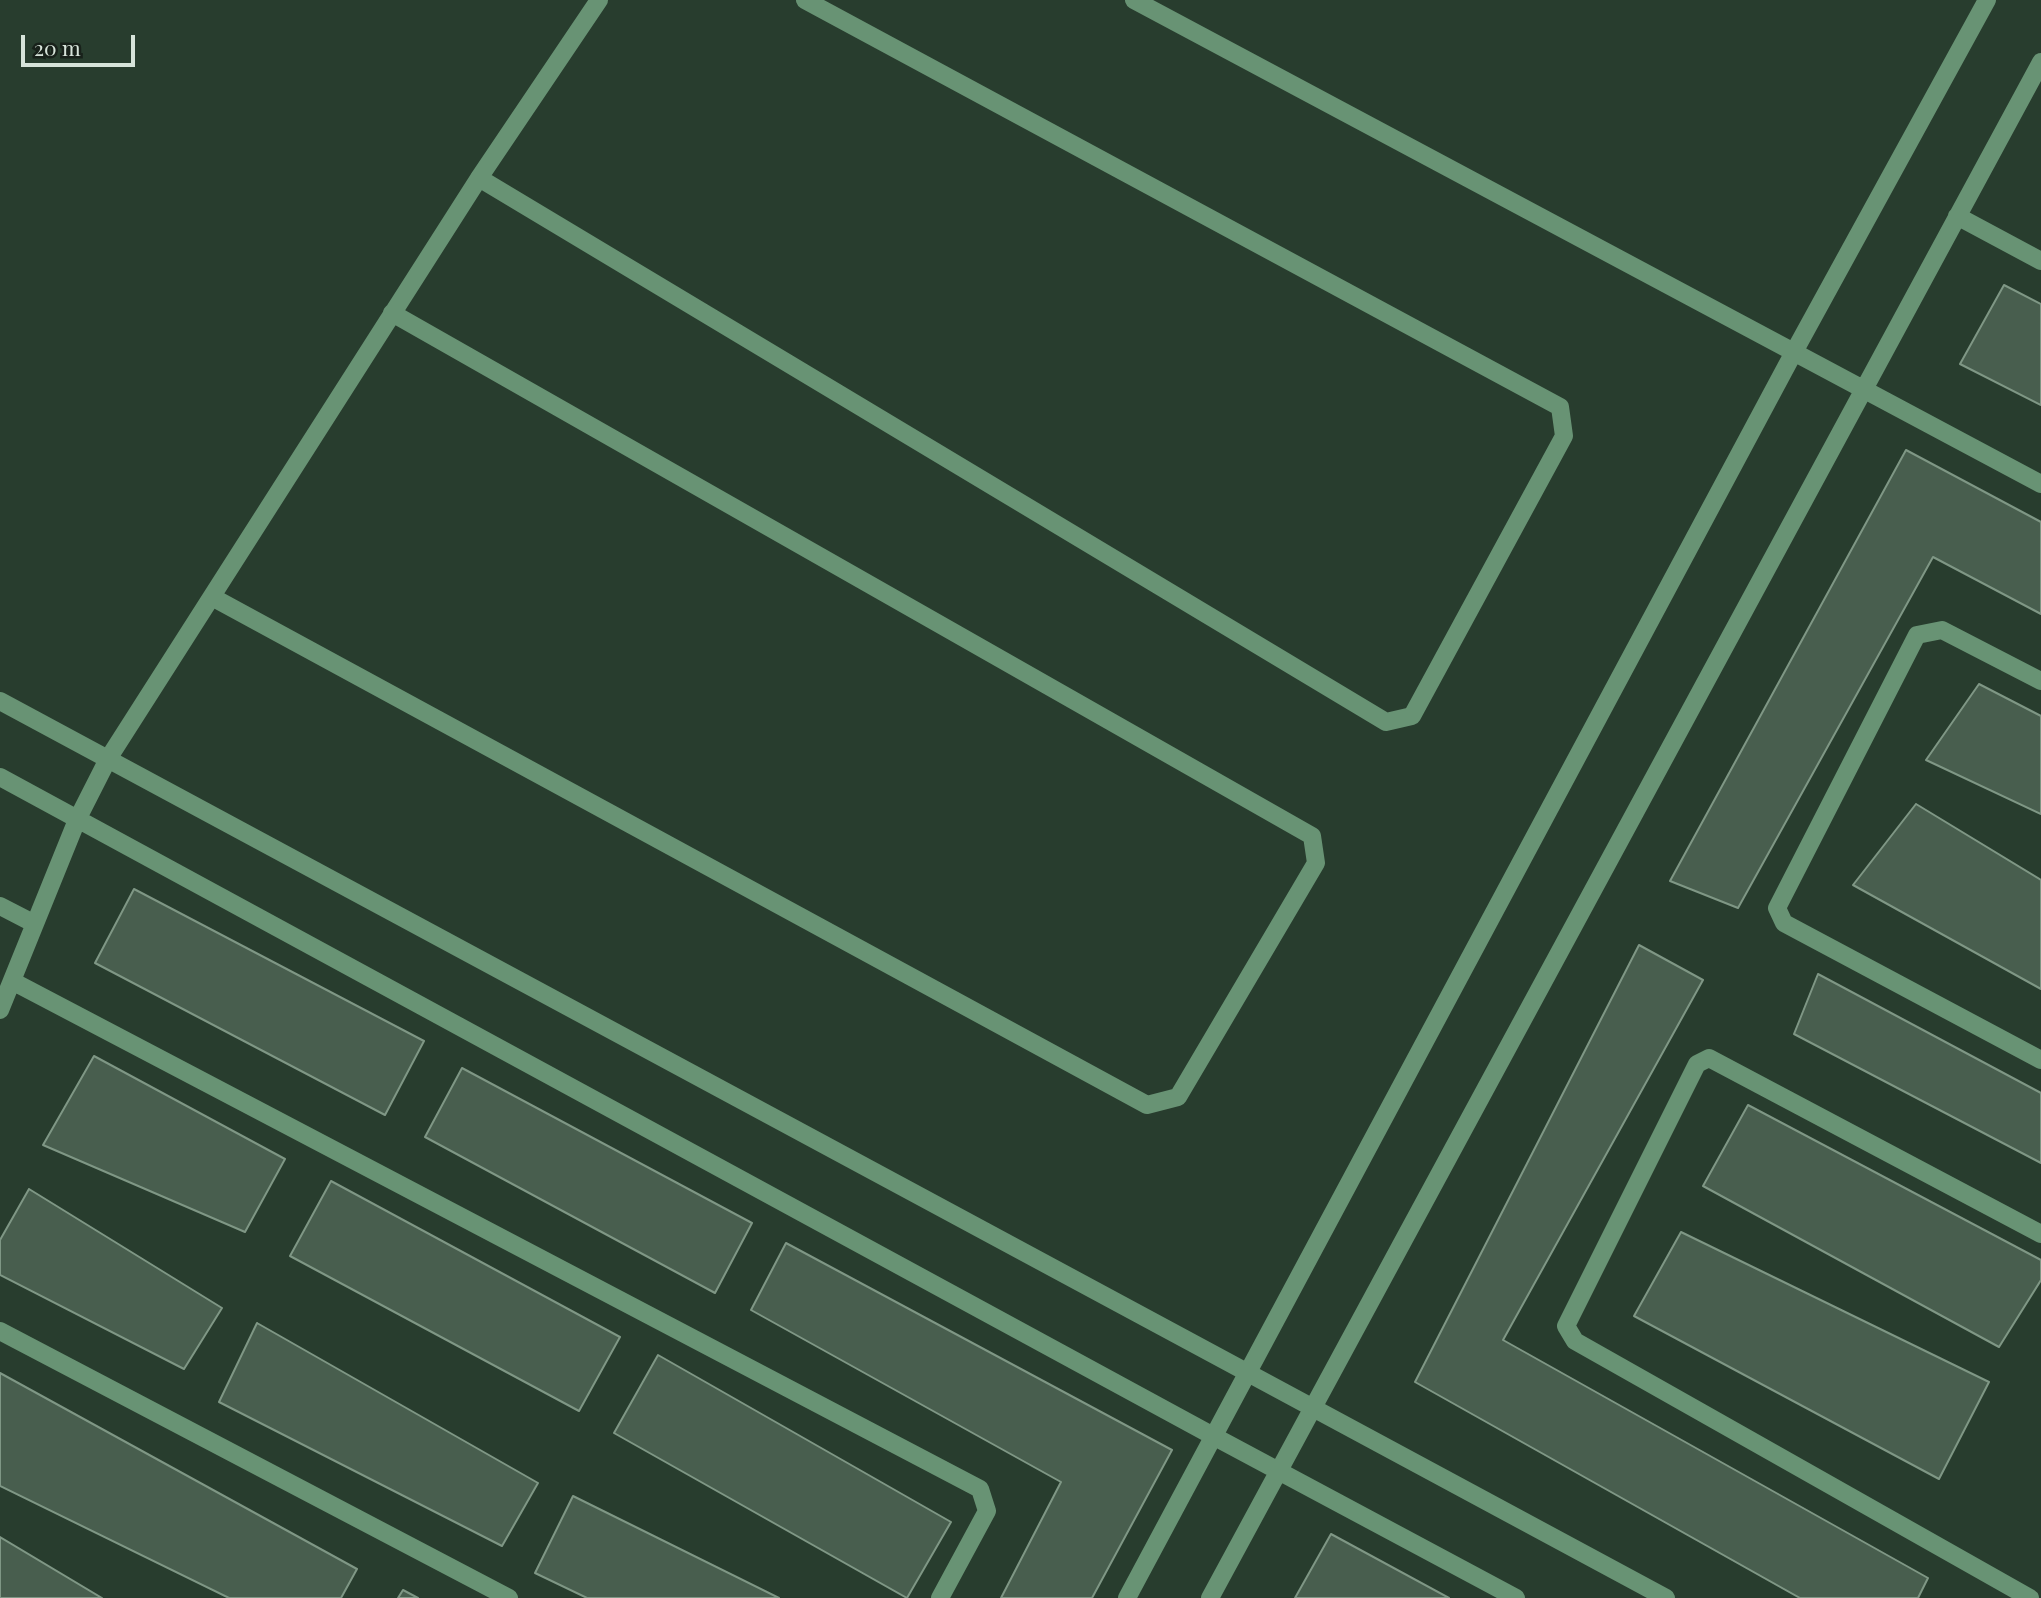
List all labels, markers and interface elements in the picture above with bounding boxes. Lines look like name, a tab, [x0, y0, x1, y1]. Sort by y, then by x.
scale bar	[24, 21, 138, 65]
text: 20 m	[34, 33, 81, 61]

